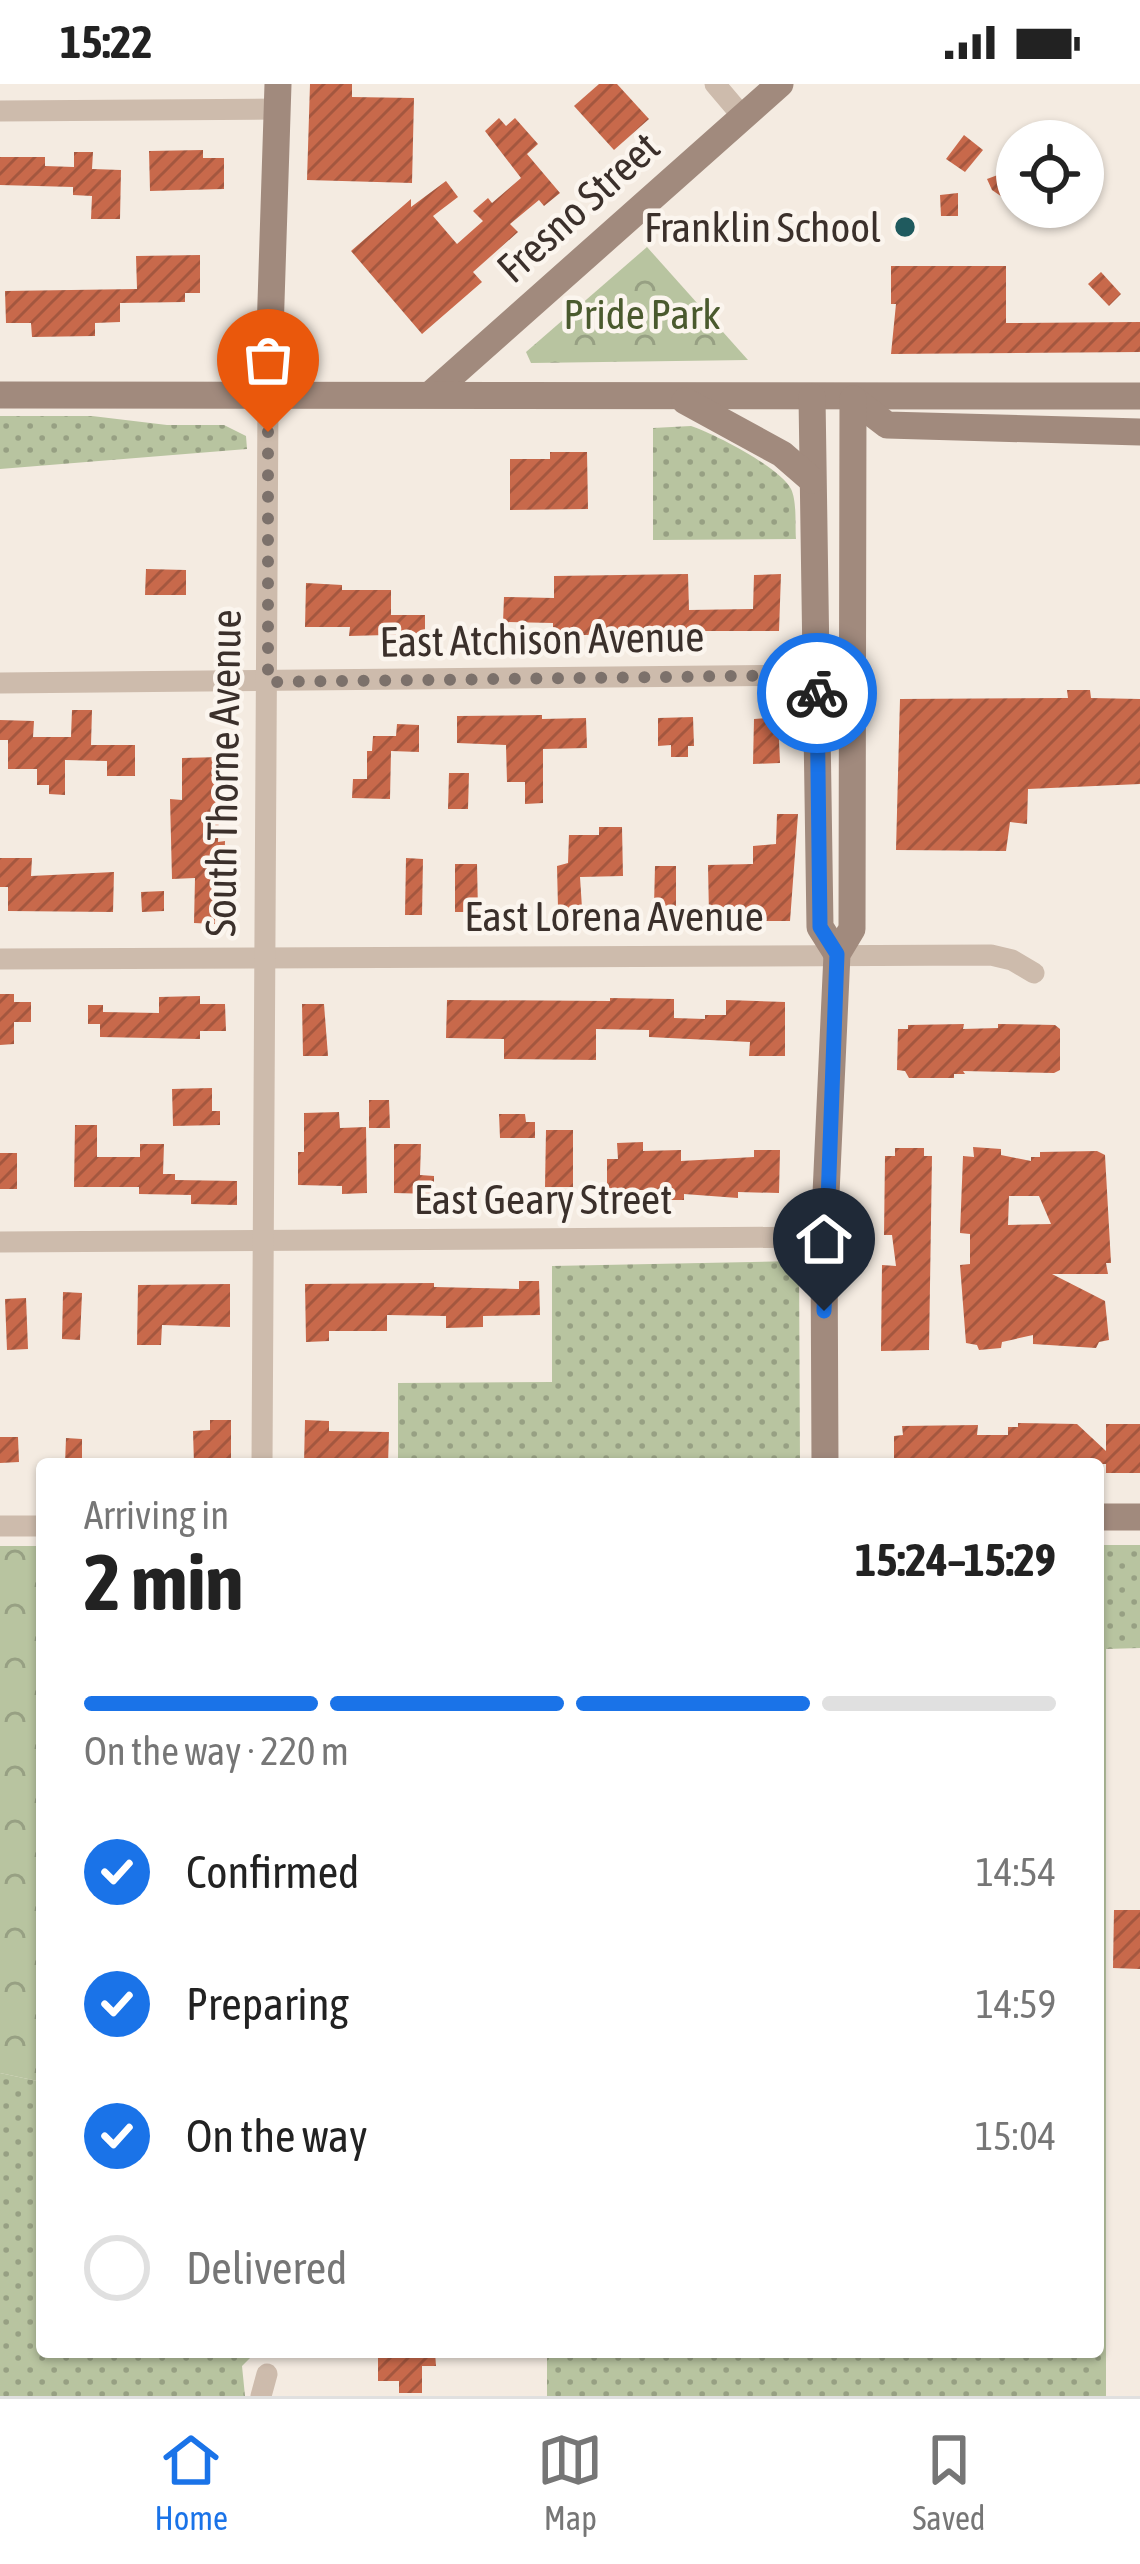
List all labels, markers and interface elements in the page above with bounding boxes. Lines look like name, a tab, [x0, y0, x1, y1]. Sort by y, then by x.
text: 15:22	[60, 16, 153, 68]
map controls	[996, 120, 1104, 228]
button: locate	[996, 120, 1104, 228]
street label: Fresno Street	[487, 122, 669, 292]
place label: Franklin School	[644, 203, 881, 251]
marker: Franklin School	[892, 214, 918, 240]
park label: Pride Park	[563, 290, 721, 338]
pin	[217, 309, 319, 432]
icon: bag	[235, 327, 301, 393]
street label: South Thorne Avenue	[196, 609, 250, 937]
street label: East Atchison Avenue	[379, 612, 705, 666]
courier	[757, 633, 877, 753]
icon: bike	[784, 660, 850, 726]
street label: East Lorena Avenue	[464, 892, 764, 940]
street label: East Geary Street	[414, 1175, 672, 1223]
pin	[773, 1188, 875, 1311]
icon: home	[791, 1206, 857, 1272]
text: Arriving in	[84, 1493, 229, 1537]
text: 15:24–15:29	[855, 1534, 1056, 1586]
text: 2 min	[84, 1537, 243, 1627]
text: On the way · 220 m	[84, 1729, 349, 1773]
icon: check	[84, 1839, 150, 1905]
text: Confirmed	[186, 1846, 359, 1898]
text: 14:54	[976, 1850, 1056, 1894]
icon: check	[84, 1971, 150, 2037]
text: Preparing	[186, 1978, 349, 2030]
text: 14:59	[976, 1982, 1056, 2026]
icon: check	[84, 2103, 150, 2169]
text: On the way	[186, 2110, 368, 2162]
text: 15:04	[975, 2114, 1056, 2158]
text: Delivered	[186, 2242, 347, 2294]
tab: Home	[155, 2427, 228, 2537]
tab: Map	[537, 2427, 603, 2537]
tab: Saved	[912, 2427, 985, 2537]

